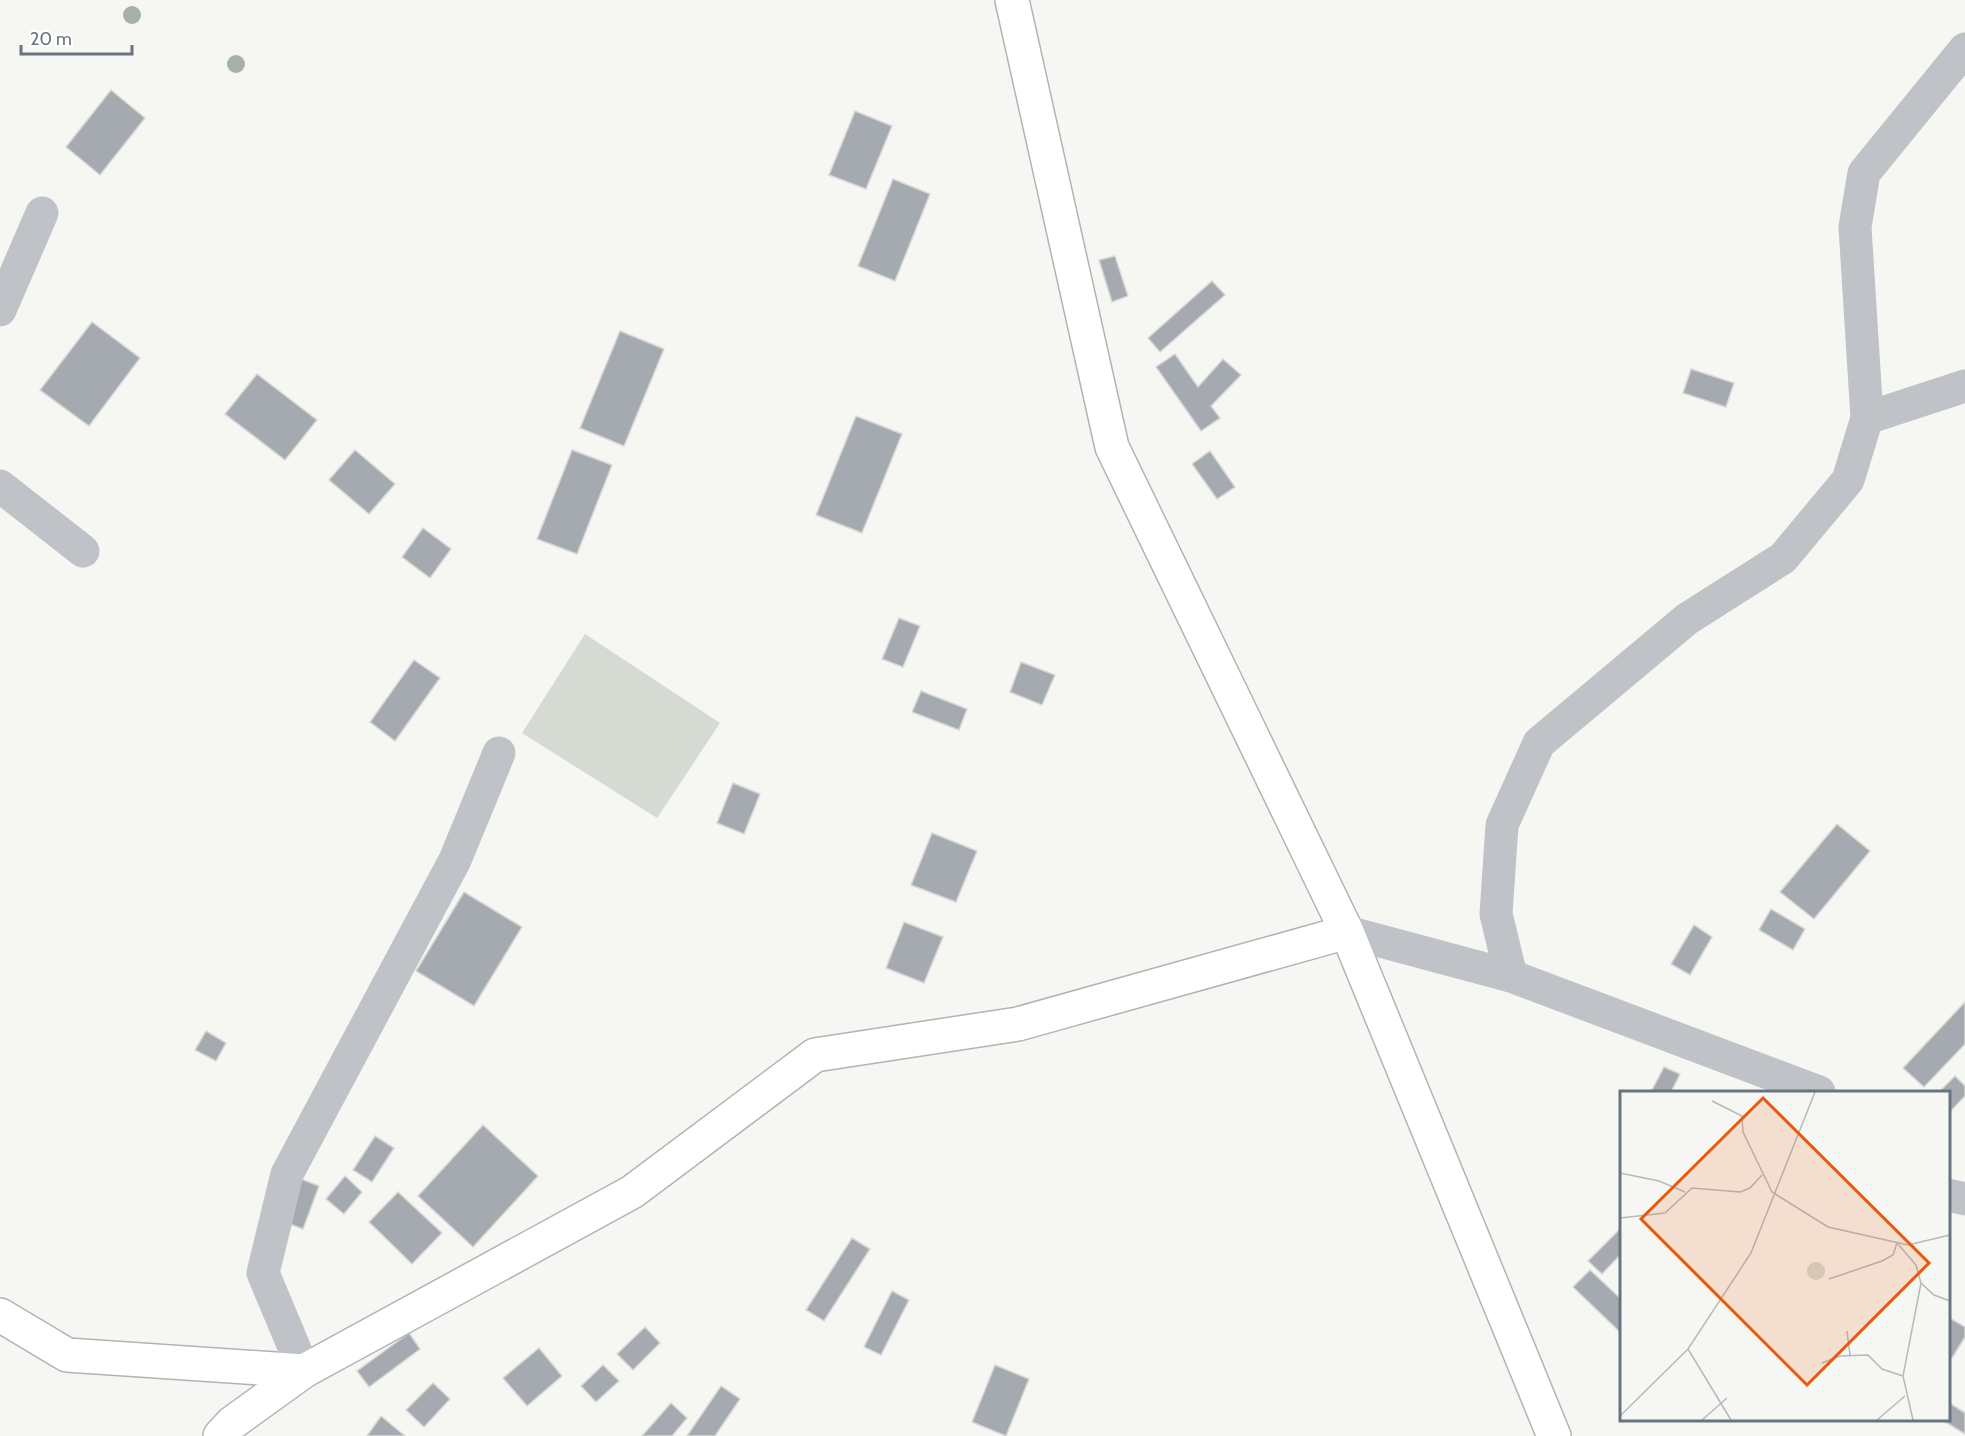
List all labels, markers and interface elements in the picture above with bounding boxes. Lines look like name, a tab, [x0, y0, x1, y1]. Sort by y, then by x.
scale bar	[21, 18, 132, 56]
text: 20 m	[30, 28, 72, 50]
inset map	[1620, 1091, 1950, 1421]

